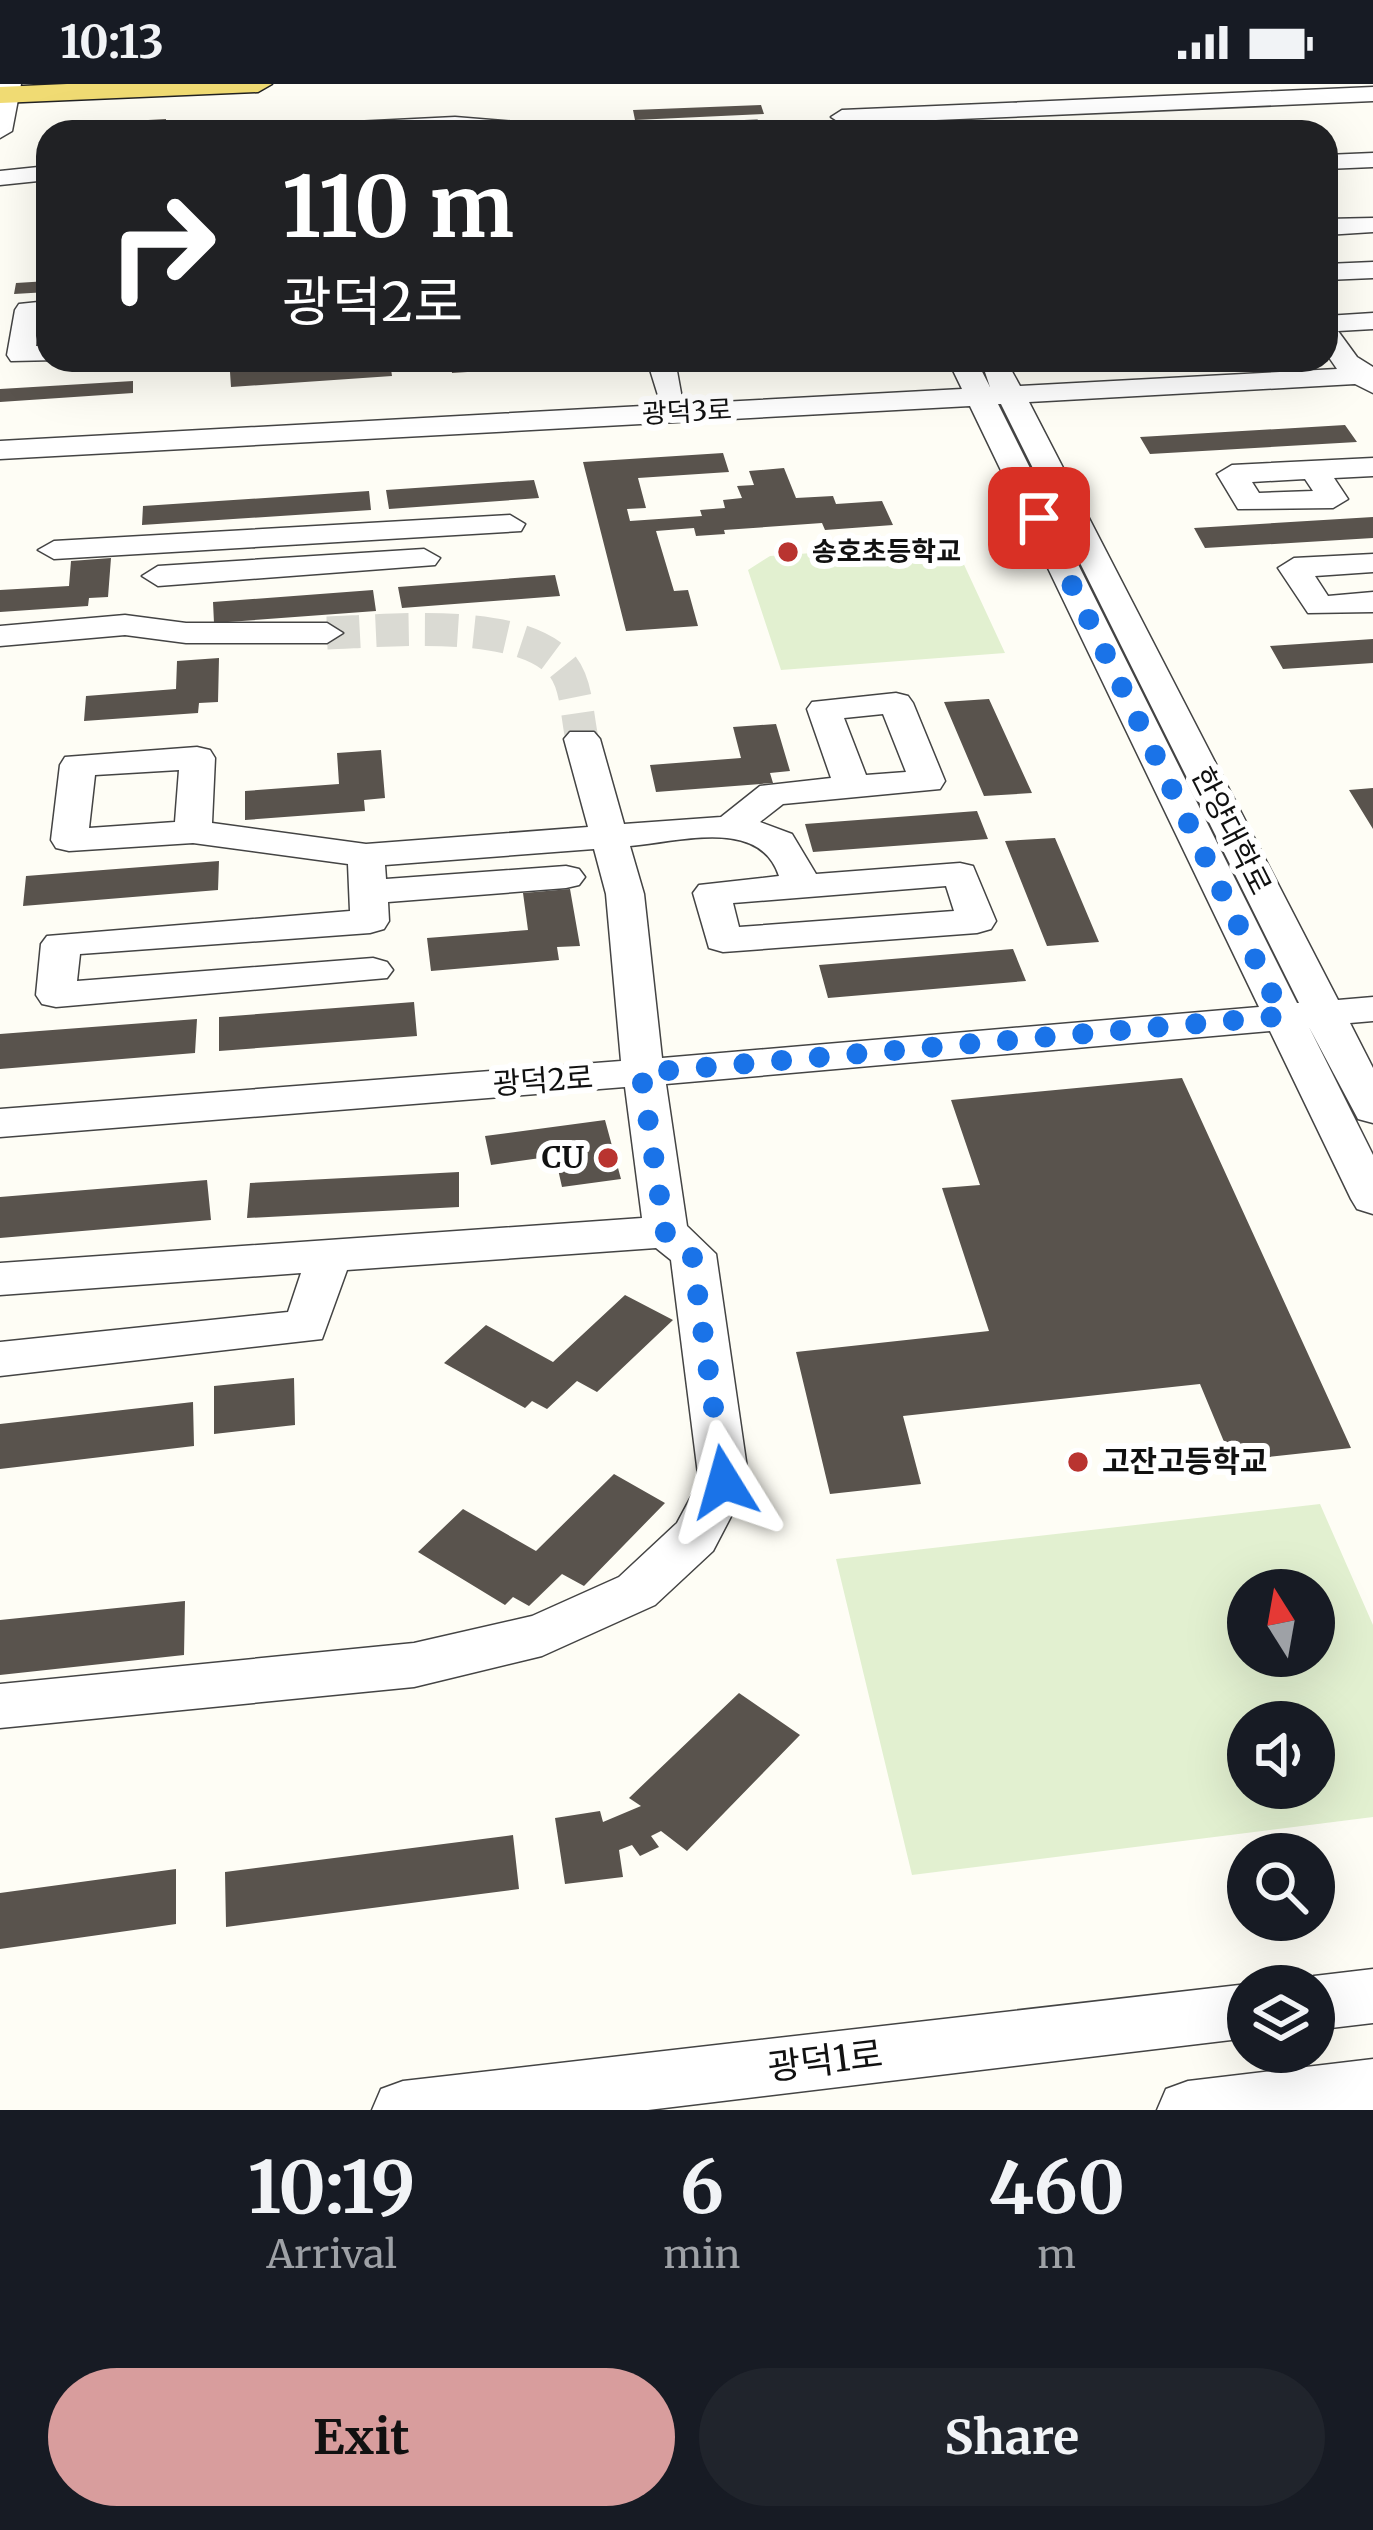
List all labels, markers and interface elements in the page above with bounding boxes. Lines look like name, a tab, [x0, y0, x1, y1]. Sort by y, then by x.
text: 10:13	[60, 14, 164, 70]
text: 110 m	[282, 154, 514, 260]
icon: right	[84, 168, 240, 324]
text: 광덕2로	[282, 268, 463, 336]
street label: 광덕3로	[641, 392, 733, 430]
pin	[988, 467, 1090, 569]
icon: arrive	[1006, 485, 1072, 551]
place label: 송호초등학교	[812, 534, 961, 568]
marker: 송호초등학교	[775, 539, 801, 565]
street label: 한양대학로	[1184, 760, 1280, 901]
street label: 광덕2로	[491, 1058, 594, 1102]
place label: CU	[542, 1138, 584, 1176]
marker: CU	[595, 1145, 621, 1171]
position arrow	[661, 1419, 787, 1545]
place label: 고잔고등학교	[1102, 1442, 1268, 1480]
marker: 고잔고등학교	[1065, 1449, 1091, 1475]
north arrow	[1227, 1569, 1335, 1677]
map controls	[1227, 1569, 1335, 2073]
button: sound	[1227, 1701, 1335, 1809]
button: search	[1227, 1833, 1335, 1941]
button: layers	[1227, 1965, 1335, 2073]
street label: 광덕1로	[765, 2031, 885, 2090]
text: 10:19	[248, 2142, 415, 2233]
text: 6	[680, 2142, 724, 2233]
text: 460	[988, 2142, 1125, 2233]
text: Arrival	[267, 2230, 397, 2279]
text: min	[663, 2230, 740, 2279]
text: m	[1037, 2230, 1076, 2279]
button: Exit	[48, 2368, 675, 2506]
button: Share	[699, 2368, 1325, 2506]

